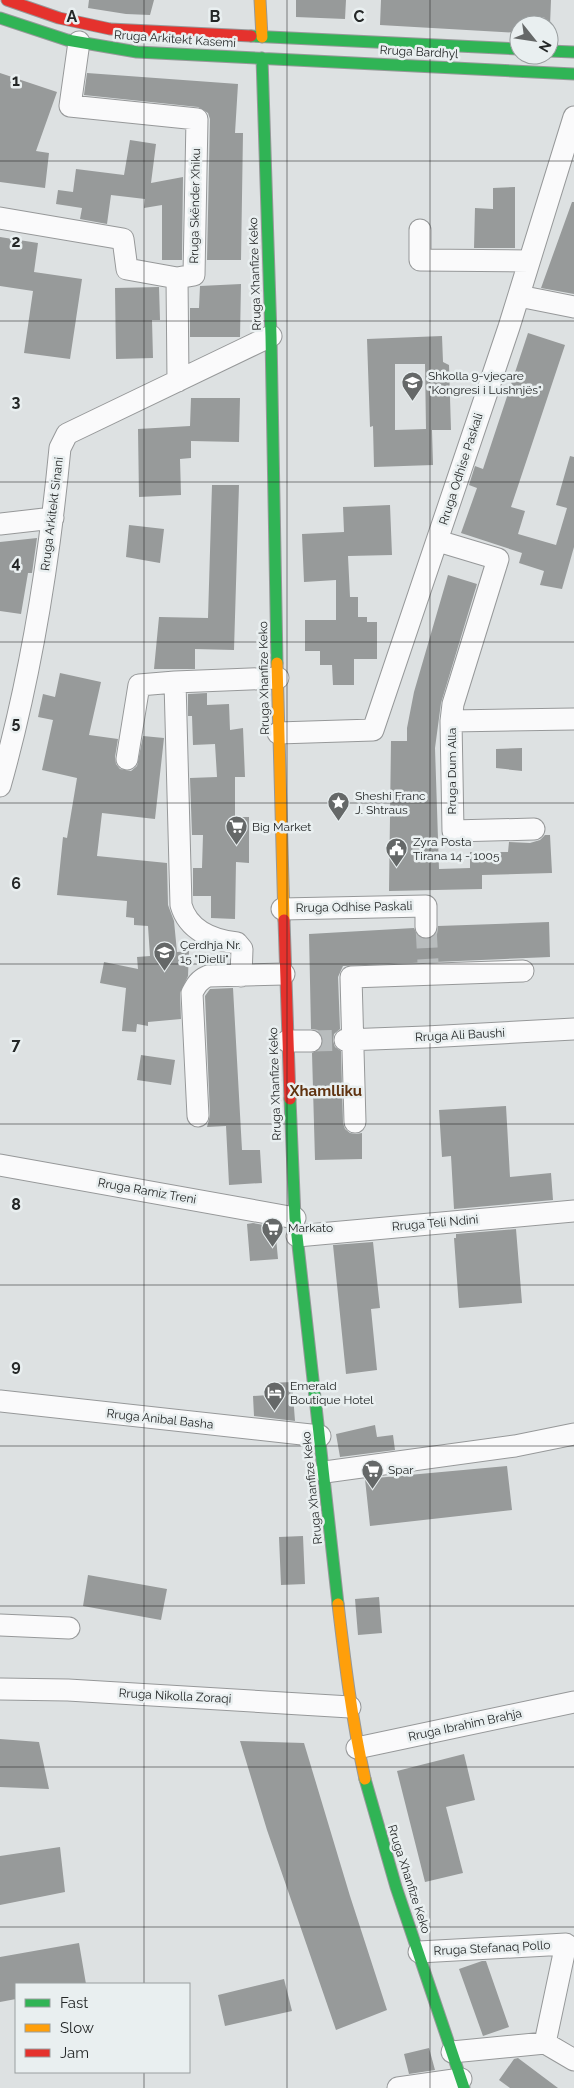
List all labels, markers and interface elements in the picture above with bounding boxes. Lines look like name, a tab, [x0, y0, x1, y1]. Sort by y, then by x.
text: A	[67, 7, 78, 26]
text: B	[210, 7, 221, 26]
text: C	[354, 7, 365, 26]
north arrow	[509, 15, 559, 65]
street label: Rruga Arkitekt Kasemi	[114, 28, 236, 50]
text: N	[536, 38, 555, 55]
street label: Rruga Bardhyl	[379, 43, 459, 61]
text: 1	[12, 71, 20, 90]
street label: Rruga Skënder Xhiku	[187, 148, 203, 264]
street label: Rruga Xhanfize Keko	[246, 217, 264, 331]
text: 2	[11, 232, 21, 251]
place label: Shkolla 9-vjeçare "Kongresi i Lushnjës"	[428, 369, 542, 397]
school or university icon: Shkolla 9-vjeçare "Kongresi i Lushnjës"	[400, 371, 424, 402]
text: 3	[12, 392, 21, 411]
street label: Rruga Odhise Paskali	[436, 411, 486, 527]
street label: Rruga Arkitekt Sinani	[38, 456, 66, 572]
text: 4	[11, 553, 21, 572]
street label: Rruga Xhanfize Keko	[256, 621, 272, 735]
text: 5	[12, 713, 21, 732]
street label: Rruga Dum Alla	[445, 728, 459, 814]
place label: Sheshi Franc J. Shtraus	[355, 789, 426, 817]
place icon: Sheshi Franc J. Shtraus	[327, 791, 351, 822]
supermarket icon: Big Market	[224, 815, 248, 846]
place label: Big Market	[252, 820, 311, 834]
place label: Zyra Posta Tirana 14 - 1005	[413, 835, 500, 863]
public building icon: Zyra Posta Tirana 14 - 1005	[385, 837, 409, 868]
text: 6	[11, 874, 21, 893]
street label: Rruga Odhise Paskali	[296, 899, 412, 915]
place label: Çerdhja Nr. 15 "Dielli"	[180, 938, 241, 966]
school or university icon: Çerdhja Nr. 15 "Dielli"	[152, 940, 176, 971]
street label: Rruga Ali Baushi	[415, 1026, 505, 1044]
street label: Rruga Xhanfize Keko	[266, 1027, 284, 1141]
text: 7	[12, 1035, 21, 1054]
district label: Xhamlliku	[289, 1082, 362, 1100]
street label: Rruga Ramiz Treni	[97, 1175, 197, 1207]
text: 8	[11, 1195, 21, 1214]
street label: Rruga Teli Ndini	[391, 1212, 479, 1234]
supermarket icon: Markato	[260, 1216, 284, 1247]
place label: Markato	[288, 1221, 333, 1235]
text: 9	[11, 1356, 21, 1375]
place label: Emerald Boutique Hotel	[290, 1379, 374, 1407]
hotel icon: Emerald Boutique Hotel	[262, 1381, 286, 1412]
street label: Rruga Anibal Basha	[106, 1406, 214, 1432]
street label: Rruga Xhanfize Keko	[299, 1431, 325, 1545]
supermarket icon: Spar	[360, 1458, 384, 1489]
place label: Spar	[388, 1463, 414, 1477]
street label: Rruga Nikolla Zoraqi	[118, 1686, 232, 1706]
street label: Rruga Ibrahim Brahja	[407, 1706, 523, 1744]
street label: Rruga Xhanfize Keko	[385, 1823, 433, 1935]
street label: Rruga Stefanaq Pollo	[433, 1938, 551, 1958]
legend	[15, 1983, 190, 2073]
text: Fast	[60, 1994, 88, 2012]
text: Slow	[60, 2019, 94, 2037]
text: Jam	[60, 2044, 89, 2062]

